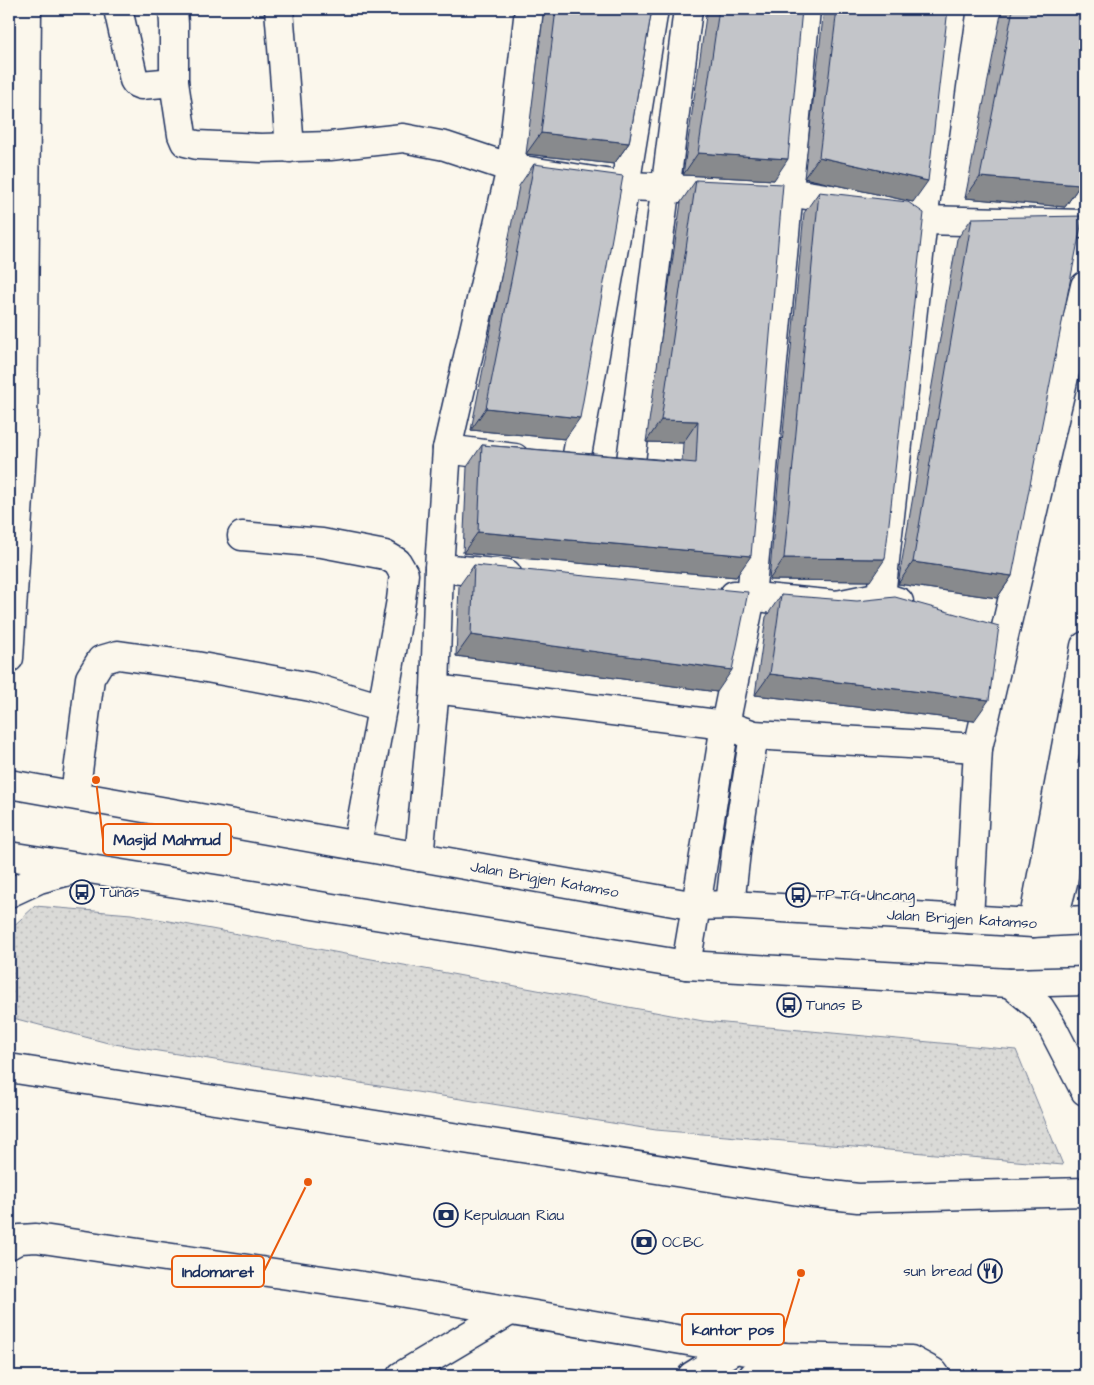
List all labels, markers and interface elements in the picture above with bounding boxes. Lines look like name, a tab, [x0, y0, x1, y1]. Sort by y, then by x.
callout: Masjid Mahmud	[103, 824, 231, 855]
text: Masjid Mahmud	[113, 829, 221, 851]
street label: Jalan Brigjen Katamso	[469, 856, 621, 903]
bus stop icon: Tunas	[69, 879, 95, 905]
place label: Tunas	[100, 882, 140, 903]
bus stop icon: TP TG Uncang	[785, 882, 811, 908]
place label: TP TG Uncang	[816, 885, 915, 907]
street label: Jalan Brigjen Katamso	[886, 904, 1038, 934]
bus stop icon: Tunas B	[776, 992, 802, 1018]
place label: Tunas B	[806, 995, 863, 1016]
bank icon: Kepulauan Riau	[433, 1202, 459, 1228]
place label: Kepulauan Riau	[464, 1205, 565, 1226]
bank icon: OCBC	[631, 1229, 657, 1255]
place label: OCBC	[662, 1232, 704, 1253]
callout: Indomaret	[172, 1256, 264, 1287]
restaurant icon: sun bread	[977, 1258, 1003, 1284]
text: Indomaret	[182, 1261, 255, 1283]
place label: sun bread	[903, 1261, 972, 1282]
callout: kantor pos	[682, 1314, 784, 1345]
text: kantor pos	[692, 1319, 774, 1341]

